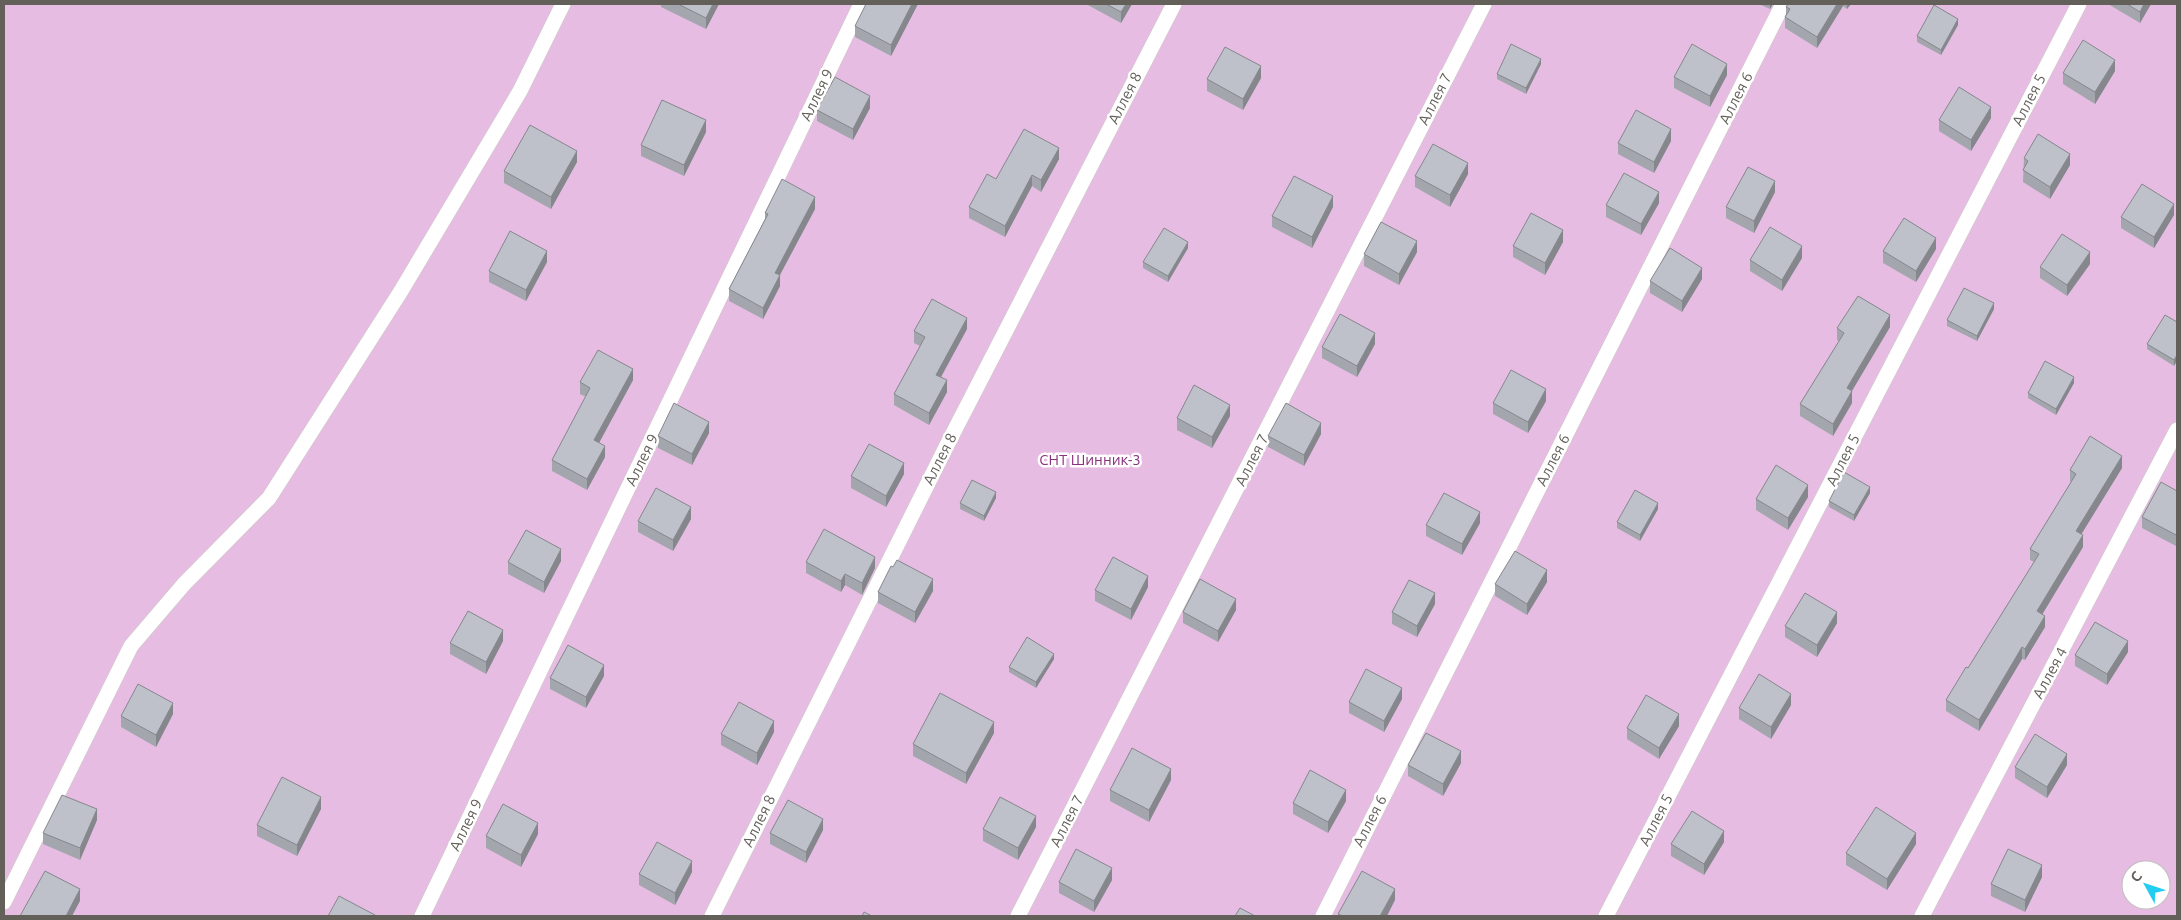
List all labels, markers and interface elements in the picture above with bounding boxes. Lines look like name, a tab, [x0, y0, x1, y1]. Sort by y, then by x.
street label: Аллея 9	[797, 66, 836, 124]
street label: Аллея 8	[1104, 69, 1145, 127]
street label: Аллея 6	[1715, 69, 1756, 127]
street label: Аллея 7	[1414, 70, 1455, 128]
street label: Аллея 5	[2008, 71, 2049, 129]
street label: Аллея 8	[919, 430, 960, 488]
street label: Аллея 9	[622, 431, 661, 489]
street label: Аллея 7	[1231, 431, 1272, 489]
street label: Аллея 6	[1532, 431, 1573, 489]
street label: Аллея 5	[1822, 431, 1863, 489]
park label: СНТ Шинник-3	[1039, 451, 1141, 468]
street label: Аллея 4	[2029, 644, 2070, 701]
street label: Аллея 5	[1635, 791, 1676, 849]
street label: Аллея 8	[739, 792, 778, 850]
street label: Аллея 7	[1046, 792, 1087, 850]
street label: Аллея 6	[1349, 792, 1390, 850]
street label: Аллея 9	[446, 796, 485, 854]
north arrow	[2121, 860, 2171, 910]
text: С	[2127, 868, 2145, 885]

